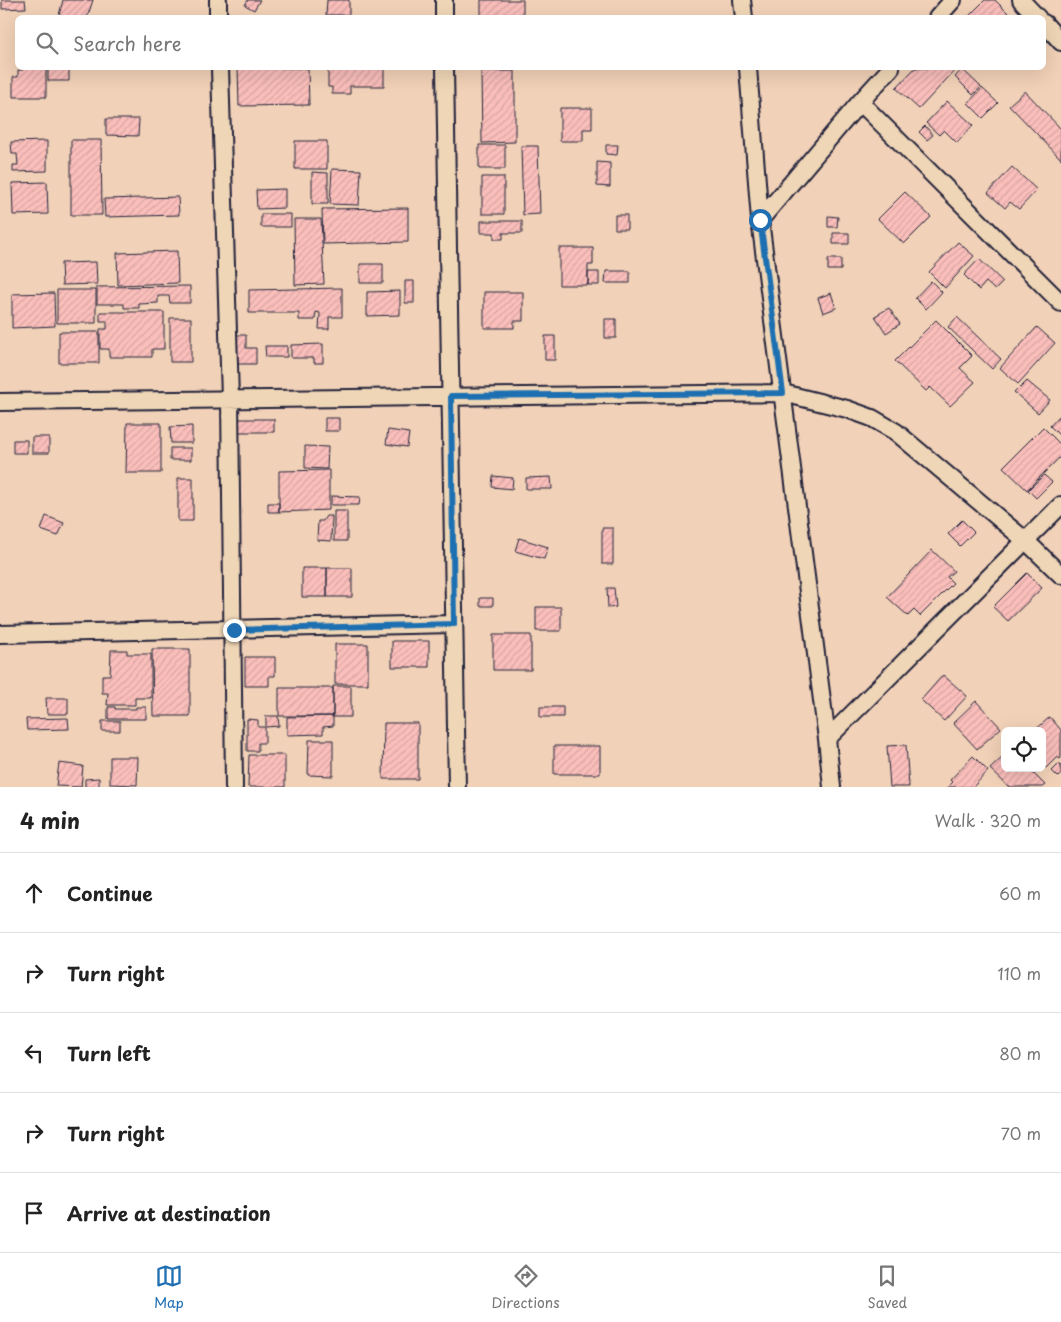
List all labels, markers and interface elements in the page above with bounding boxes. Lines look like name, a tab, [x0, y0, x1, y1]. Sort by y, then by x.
search box	[15, 15, 1046, 70]
icon: search	[33, 29, 61, 57]
text: Search here	[73, 29, 182, 57]
route start	[749, 209, 772, 232]
route end	[223, 619, 246, 642]
map controls	[1001, 727, 1046, 772]
button: locate	[1001, 727, 1046, 772]
text: 4 min	[20, 804, 80, 836]
text: Walk · 320 m	[935, 808, 1041, 832]
icon: ahead	[20, 879, 48, 907]
text: Continue	[67, 879, 153, 907]
text: 60 m	[999, 881, 1041, 905]
icon: right	[20, 959, 48, 987]
text: Turn right	[67, 959, 165, 987]
text: 110 m	[998, 961, 1041, 985]
icon: left	[20, 1039, 48, 1067]
text: Turn left	[67, 1039, 151, 1067]
text: 80 m	[999, 1041, 1041, 1065]
icon: right	[20, 1119, 48, 1147]
text: Turn right	[67, 1119, 165, 1147]
text: 70 m	[1001, 1121, 1041, 1145]
icon: arrive	[20, 1199, 48, 1227]
text: Arrive at destination	[67, 1199, 271, 1227]
tab: Map	[154, 1262, 184, 1313]
tab: Directions	[492, 1262, 560, 1313]
tab: Saved	[867, 1262, 907, 1313]

